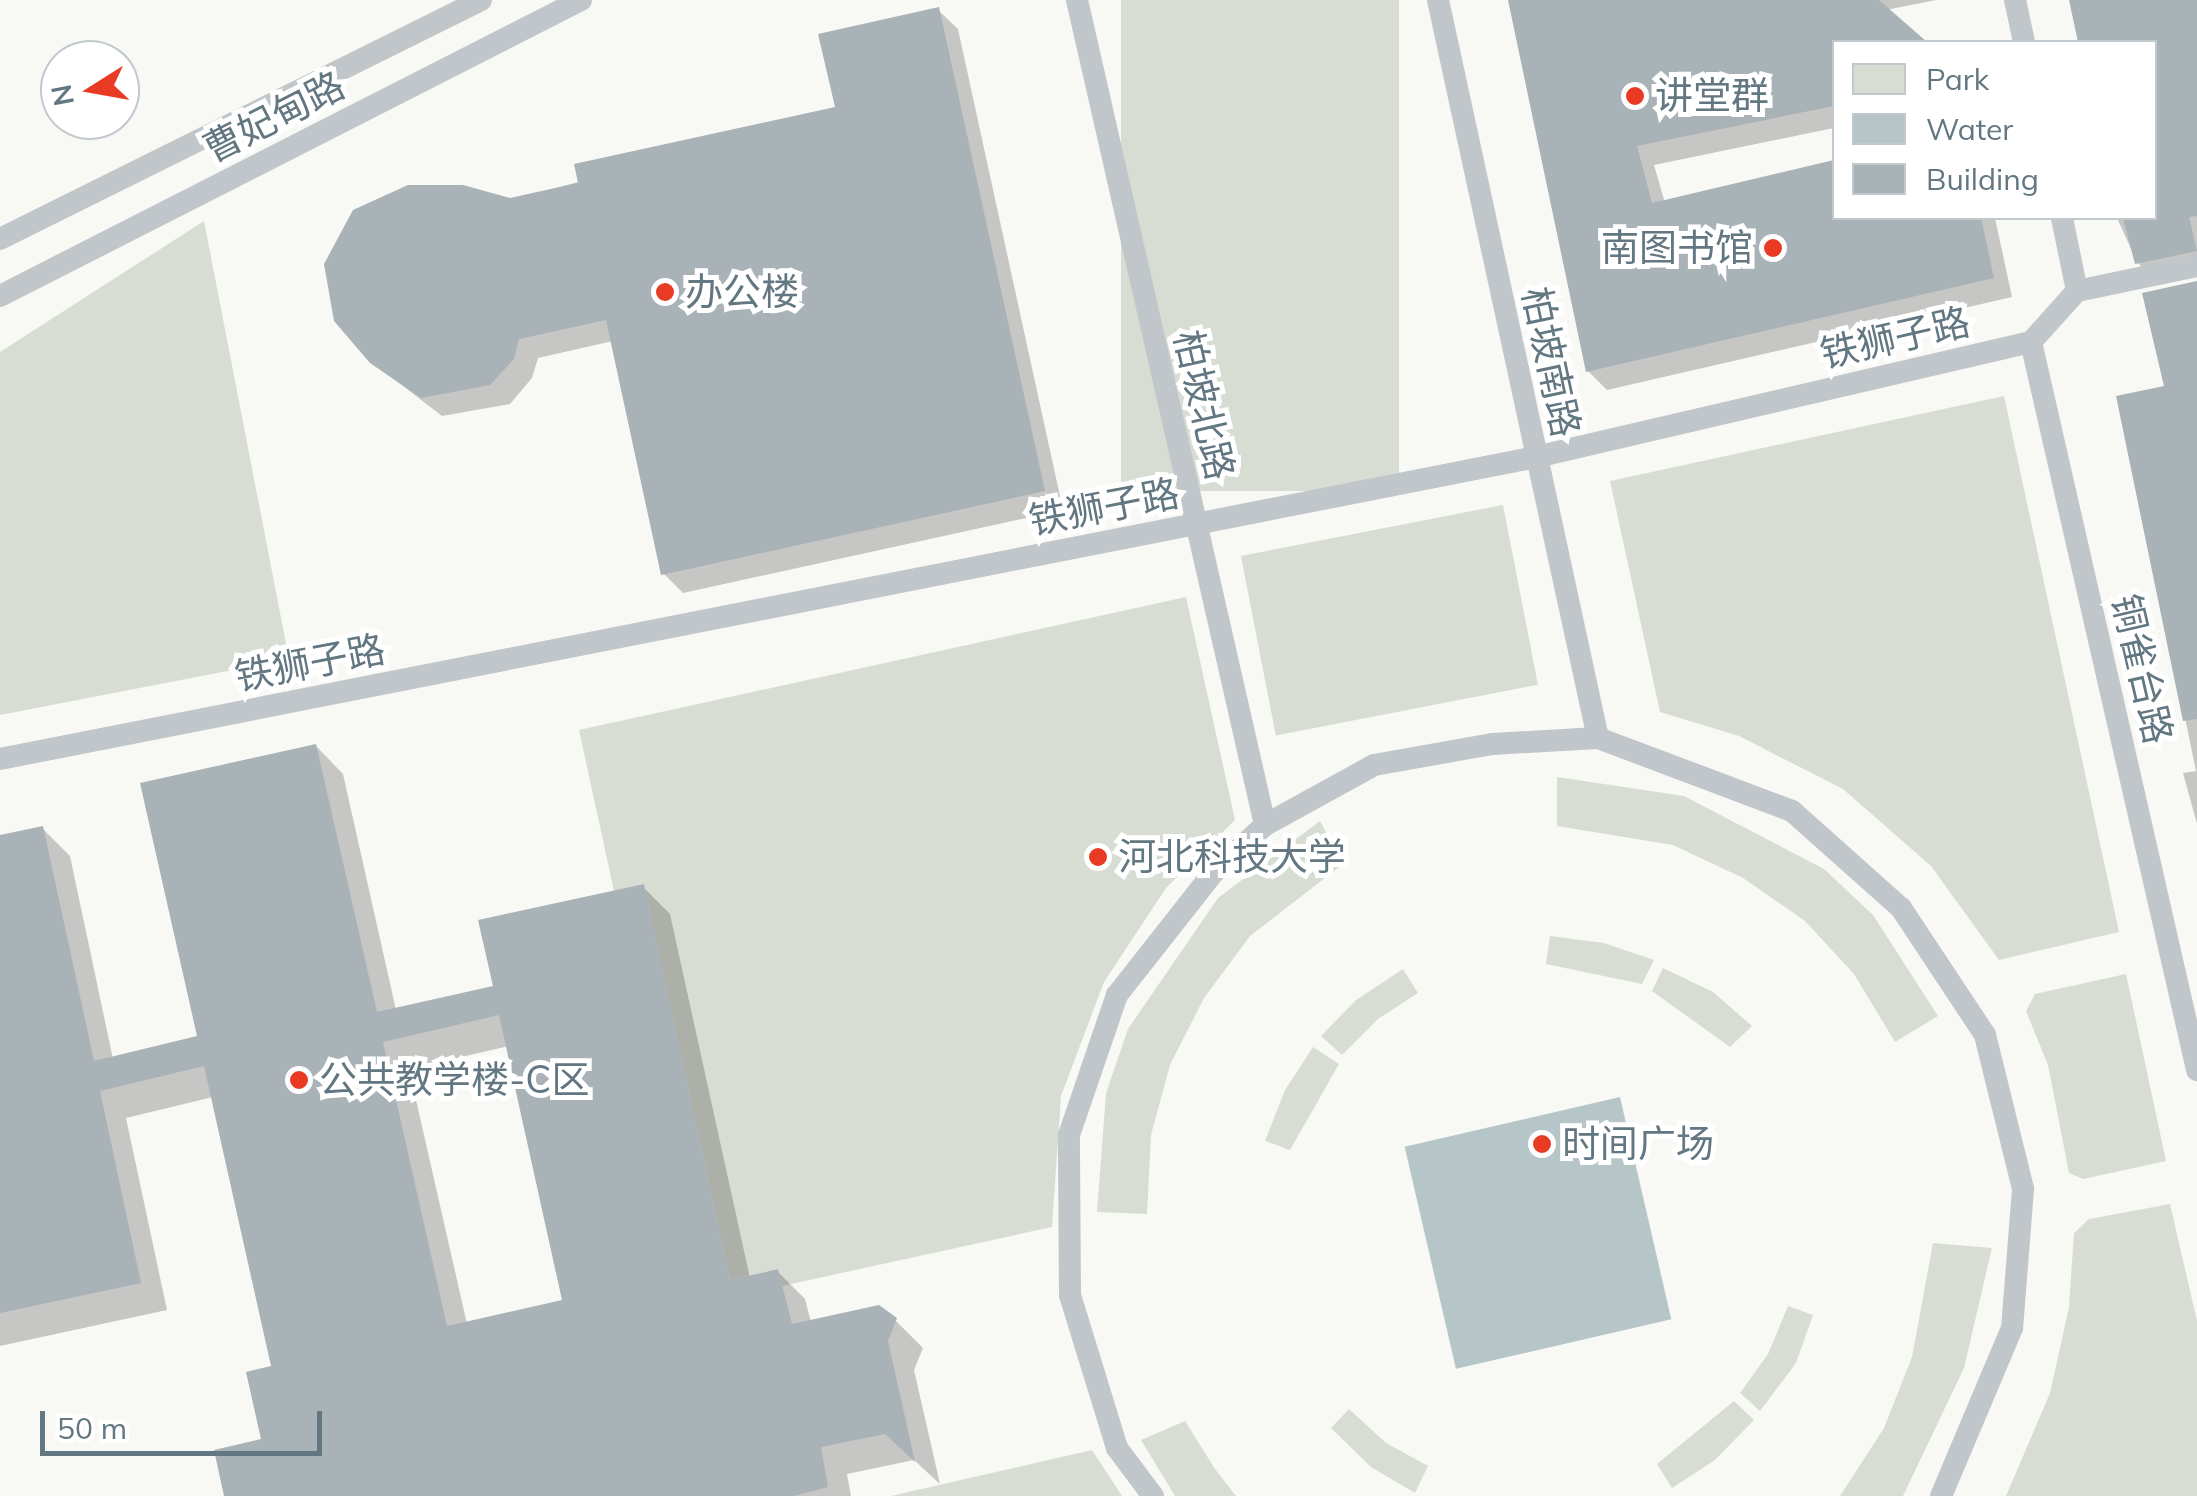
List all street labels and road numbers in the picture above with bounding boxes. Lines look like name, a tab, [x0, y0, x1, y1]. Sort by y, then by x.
street label: 曹妃甸路	[196, 62, 352, 172]
street label: 柏坡南路	[1513, 283, 1589, 441]
street label: 铁狮子路	[1816, 299, 1974, 377]
street label: 柏坡北路	[1165, 326, 1243, 484]
street label: 铁狮子路	[1025, 470, 1183, 544]
street label: 铜雀台路	[2103, 590, 2181, 748]
street label: 铁狮子路	[231, 626, 389, 700]

